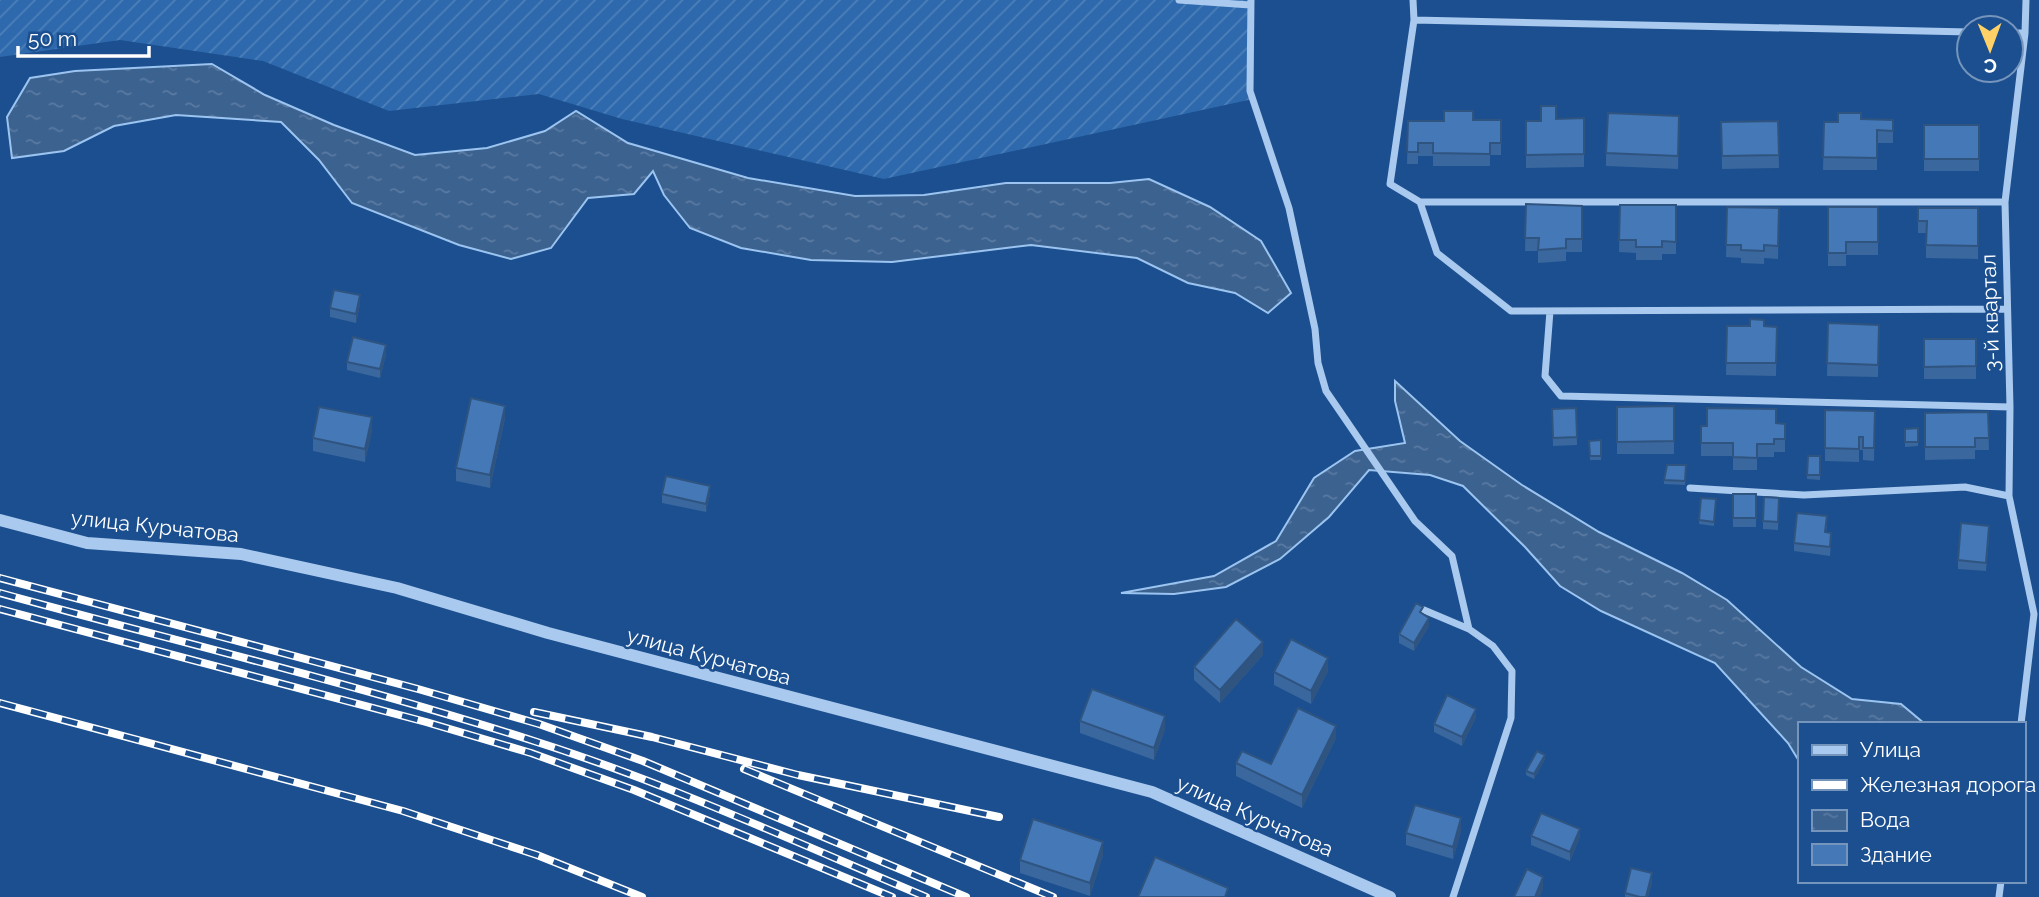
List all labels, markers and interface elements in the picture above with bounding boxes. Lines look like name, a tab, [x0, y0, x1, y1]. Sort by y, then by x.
scale bar	[18, 14, 149, 58]
north arrow	[1955, 14, 2025, 84]
text: 50 m	[28, 26, 77, 51]
text: С	[1984, 55, 1997, 77]
street label: 3-й квартал	[1975, 254, 2005, 372]
street label: улица Курчатова	[70, 505, 240, 547]
street label: улица Курчатова	[624, 622, 794, 690]
legend	[1798, 722, 2025, 883]
text: Улица	[1860, 737, 1921, 762]
street label: улица Курчатова	[1173, 770, 1337, 862]
text: Железная дорога	[1860, 772, 2036, 797]
text: Вода	[1860, 807, 1910, 832]
text: Здание	[1860, 842, 1932, 867]

